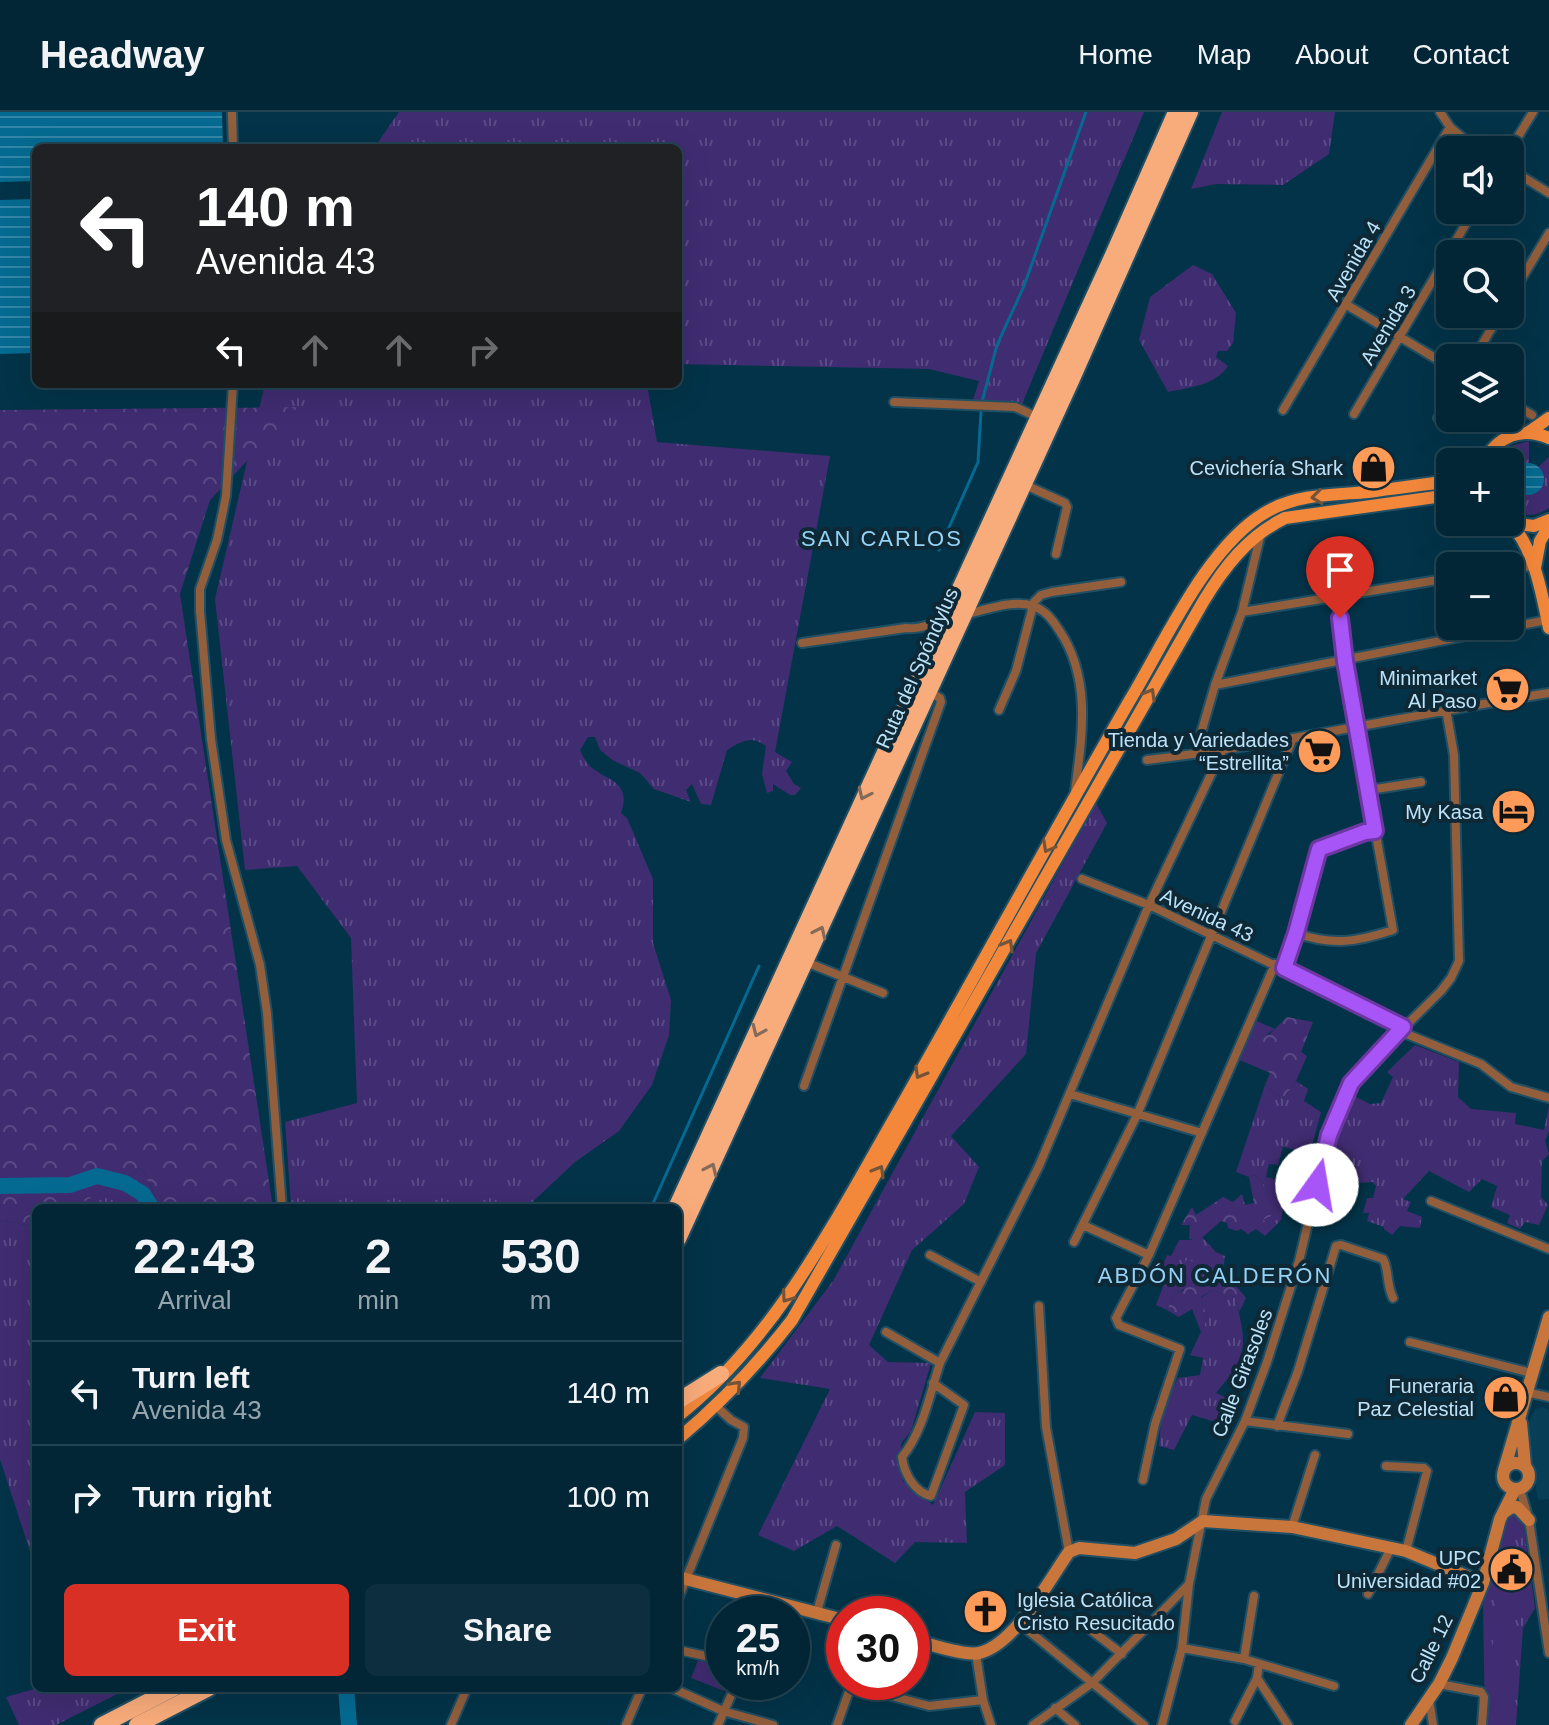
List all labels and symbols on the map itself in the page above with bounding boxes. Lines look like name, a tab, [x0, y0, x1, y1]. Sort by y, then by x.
street label: Avenida 4	[1321, 217, 1385, 305]
street label: Avenida 3	[1356, 281, 1420, 369]
shop icon: Cevichería Shark	[1350, 444, 1398, 492]
place label: Cevichería Shark	[1190, 457, 1344, 479]
one-way arrow	[1310, 488, 1323, 505]
district label: SAN CARLOS	[801, 526, 963, 551]
pin	[1306, 536, 1374, 618]
street label: Ruta del Spóndylus	[872, 584, 962, 752]
supermarket icon: Minimarket Al Paso	[1484, 665, 1532, 713]
place label: Minimarket Al Paso	[1379, 667, 1477, 712]
one-way arrow	[1140, 688, 1156, 703]
supermarket icon: Tienda y Variedades “Estrellita”	[1296, 728, 1344, 776]
place label: Tienda y Variedades “Estrellita”	[1108, 729, 1289, 774]
one-way arrow	[858, 786, 874, 801]
hotel icon: My Kasa	[1490, 788, 1538, 836]
place label: My Kasa	[1405, 801, 1484, 823]
one-way arrow	[1042, 838, 1058, 852]
street label: Avenida 43	[1157, 884, 1257, 946]
one-way arrow	[810, 926, 826, 941]
one-way arrow	[998, 939, 1014, 954]
one-way arrow	[751, 1023, 767, 1038]
one-way arrow	[914, 1064, 930, 1079]
position arrow	[1275, 1143, 1359, 1227]
one-way arrow	[701, 1162, 717, 1177]
one-way arrow	[869, 1165, 885, 1179]
district label: ABDÓN CALDERÓN	[1098, 1263, 1332, 1288]
one-way arrow	[782, 1288, 797, 1302]
street label: Calle Girasoles	[1207, 1306, 1277, 1440]
shop icon: Funeraria Paz Celestial	[1481, 1373, 1529, 1421]
place label: Funeraria Paz Celestial	[1357, 1375, 1475, 1420]
one-way arrow	[726, 1381, 740, 1396]
public building icon: UPC Universidad #02	[1488, 1545, 1536, 1593]
place label: UPC Universidad #02	[1336, 1547, 1481, 1592]
church icon: Iglesia Católica Cristo Resucitado	[962, 1588, 1010, 1636]
place label: Iglesia Católica Cristo Resucitado	[1017, 1589, 1175, 1634]
speed limit sign: 30	[826, 1596, 930, 1700]
street label: Calle 12	[1405, 1611, 1457, 1687]

